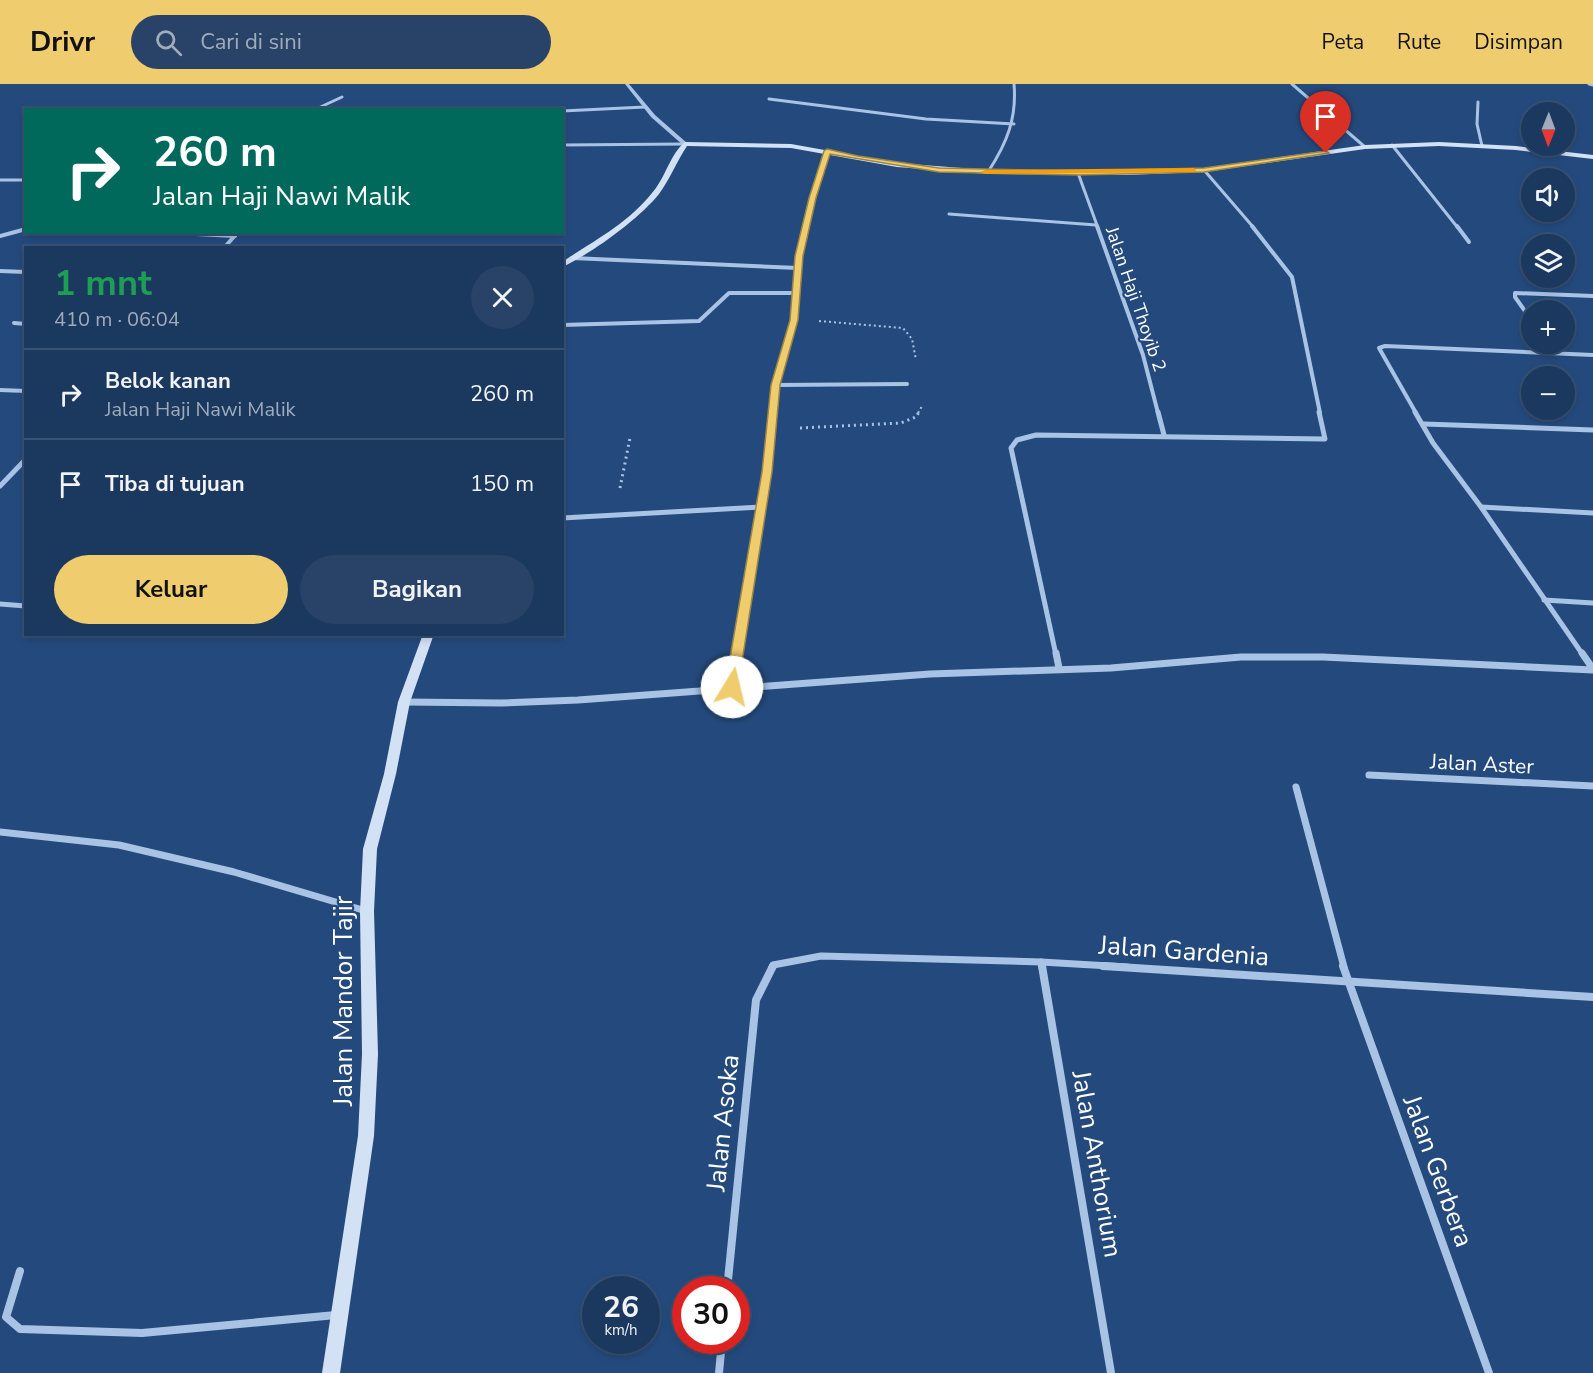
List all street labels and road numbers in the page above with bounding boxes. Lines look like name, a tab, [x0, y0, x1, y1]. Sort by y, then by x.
street label: Jalan Haji Thoyib 2	[1100, 222, 1172, 375]
street label: Jalan Aster	[1428, 747, 1535, 781]
street label: Jalan Mandor Tajir	[326, 895, 361, 1107]
street label: Jalan Gardenia	[1097, 928, 1270, 974]
street label: Jalan Asoka	[698, 1053, 748, 1194]
street label: Jalan Anthorium	[1063, 1067, 1131, 1260]
street label: Jalan Gerbera	[1394, 1089, 1482, 1252]

